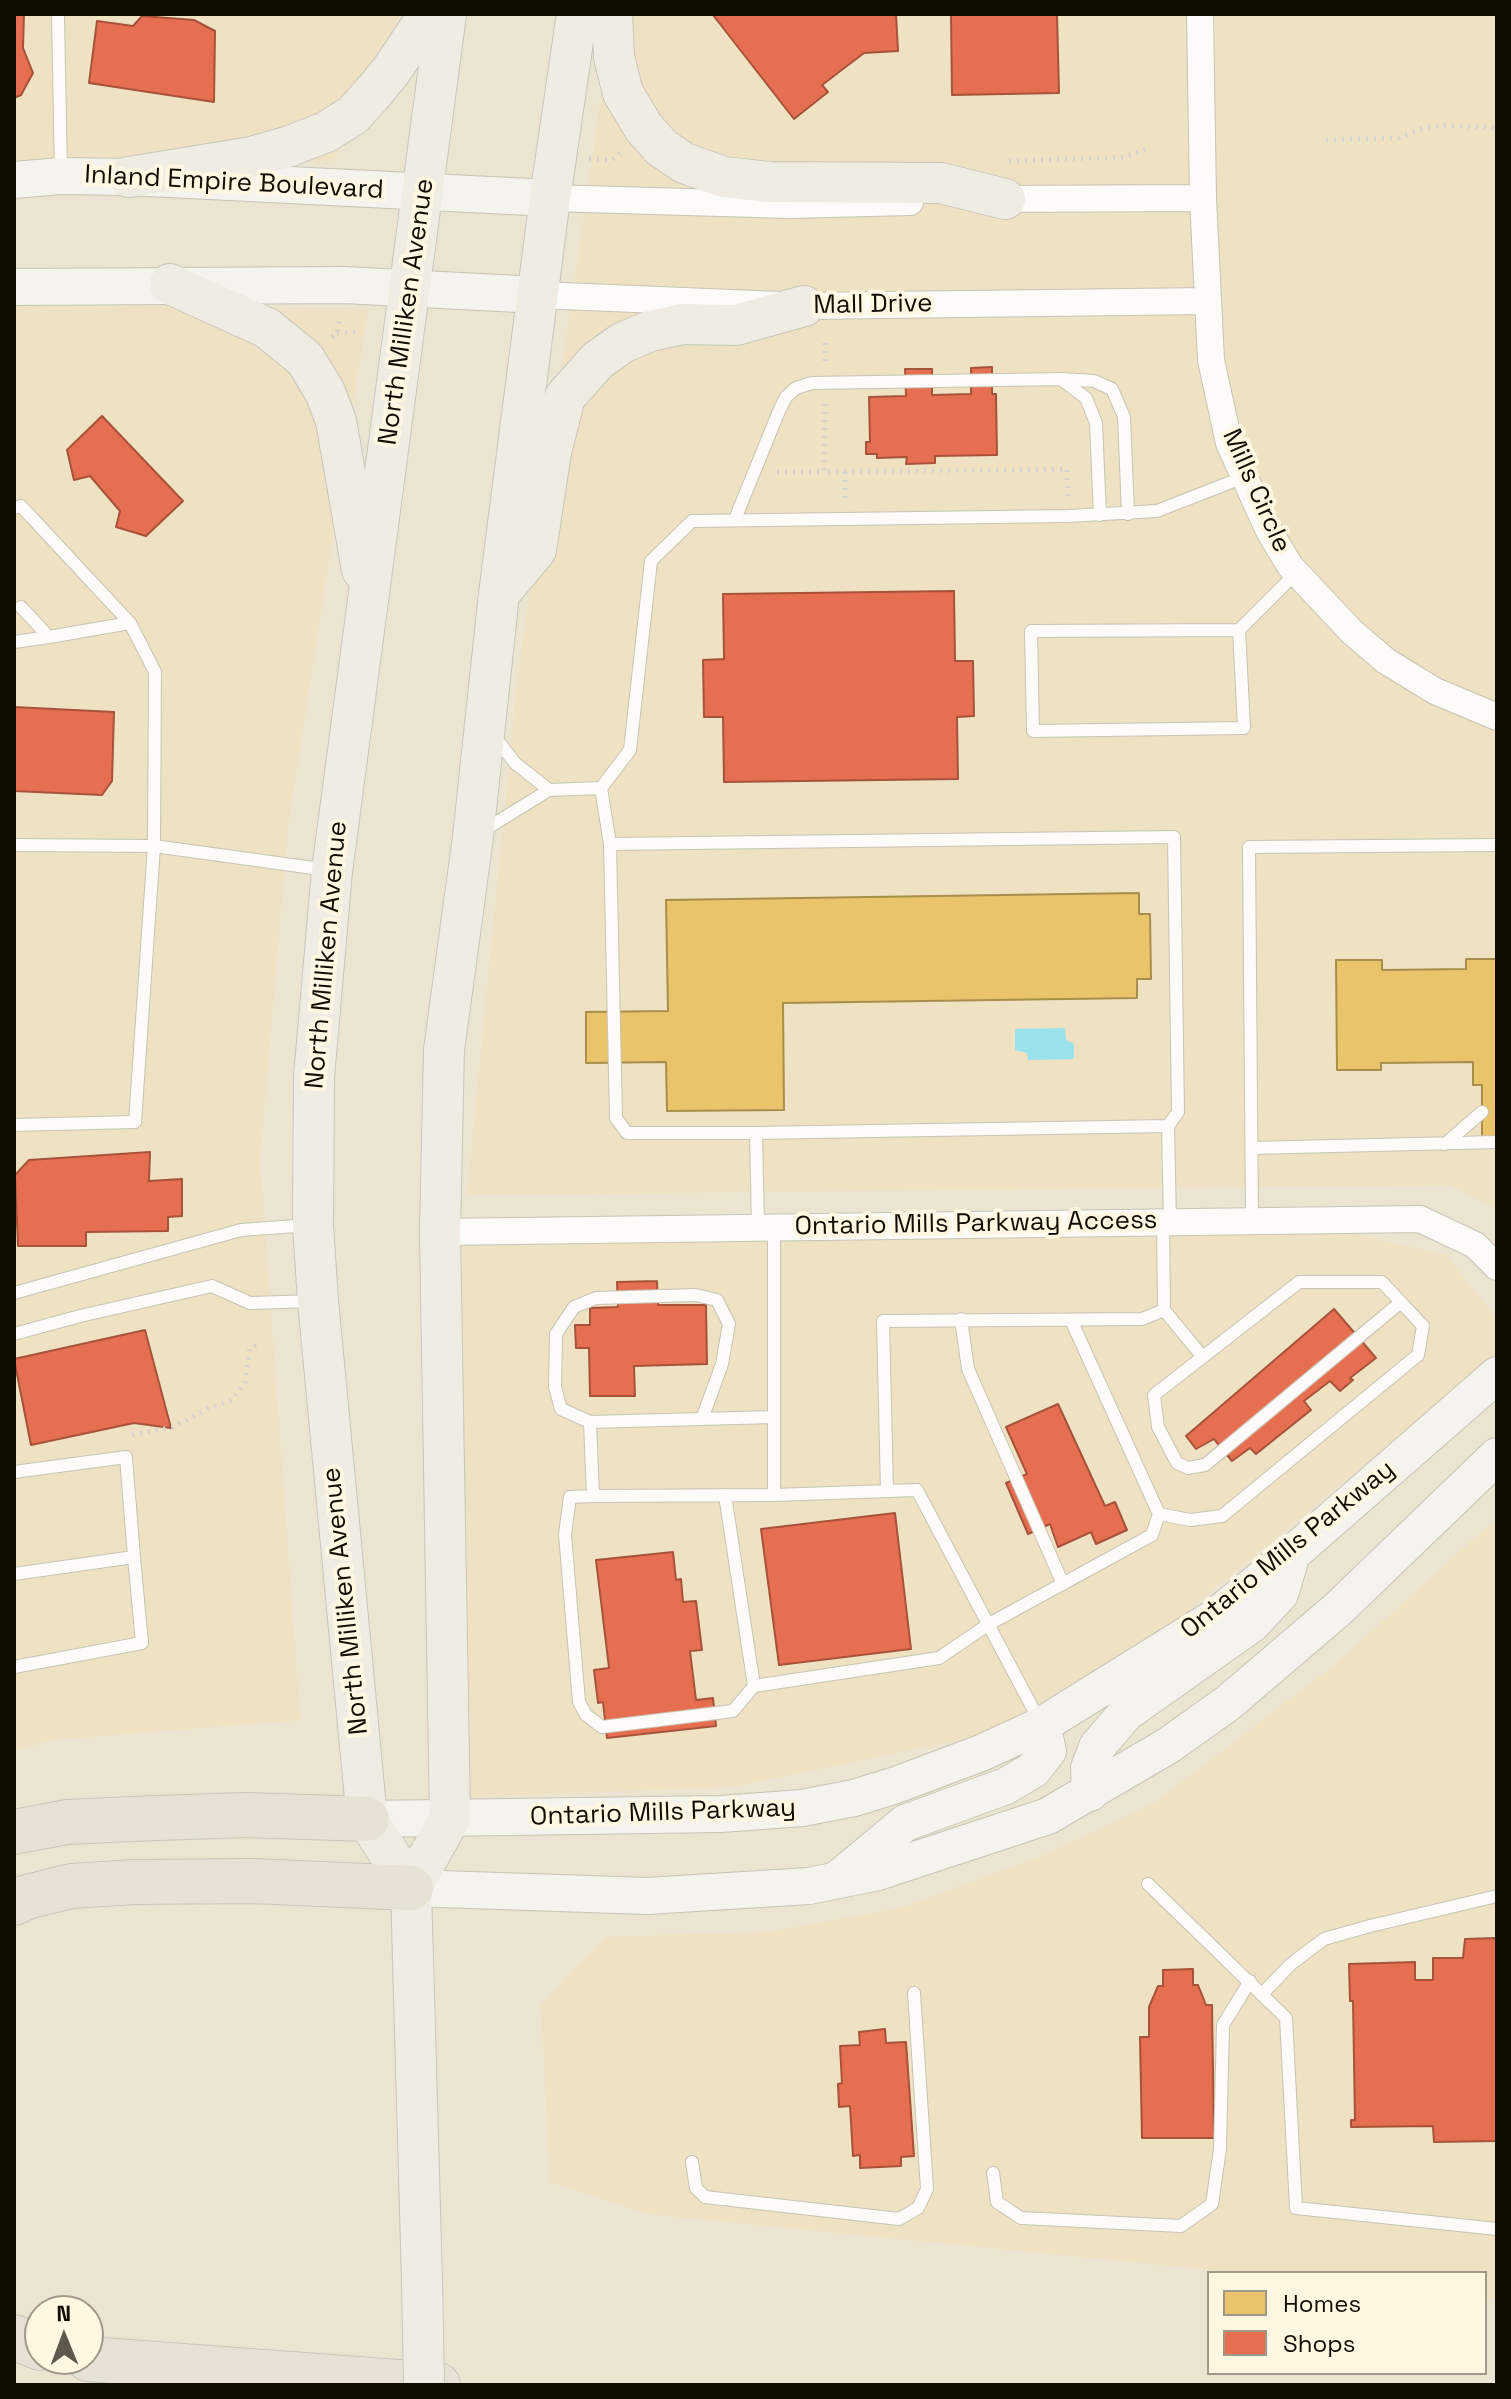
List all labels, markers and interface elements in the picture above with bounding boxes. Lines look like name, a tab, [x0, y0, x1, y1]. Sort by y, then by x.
street label: Inland Empire Boulevard	[84, 160, 384, 206]
street label: North Milliken Avenue	[373, 177, 441, 447]
street label: Mall Drive	[813, 288, 933, 322]
street label: Mills Circle	[1215, 425, 1297, 557]
street label: North Milliken Avenue	[300, 820, 354, 1090]
street label: Ontario Mills Parkway Access	[794, 1205, 1158, 1243]
street label: Ontario Mills Parkway	[1175, 1454, 1401, 1646]
street label: North Milliken Avenue	[316, 1466, 376, 1736]
street label: Ontario Mills Parkway	[530, 1793, 796, 1833]
legend	[1207, 2271, 1487, 2375]
text: Homes	[1283, 2288, 1361, 2319]
north arrow	[24, 2295, 104, 2375]
text: N	[56, 2299, 71, 2327]
text: Shops	[1283, 2328, 1355, 2359]

